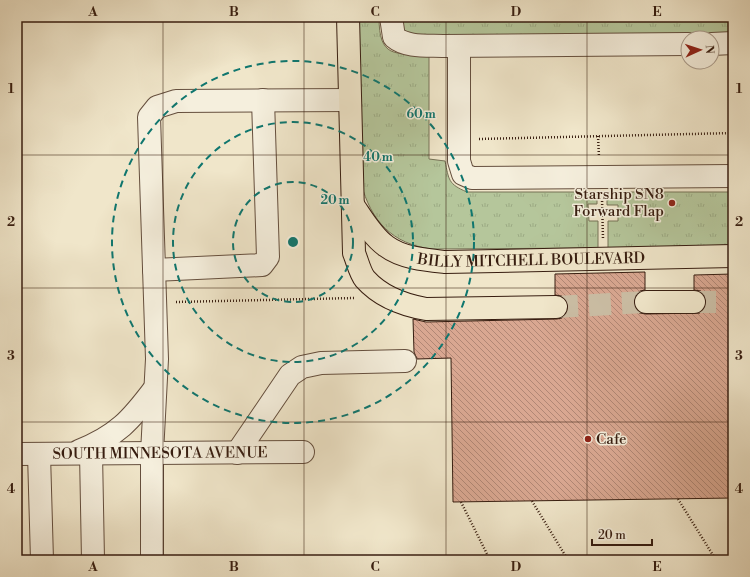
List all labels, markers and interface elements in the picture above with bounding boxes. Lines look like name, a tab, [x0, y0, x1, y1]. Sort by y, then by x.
text: A	[87, 4, 98, 20]
text: B	[229, 4, 239, 20]
text: C	[370, 4, 380, 20]
text: D	[511, 4, 521, 20]
text: E	[652, 4, 662, 20]
north arrow	[680, 30, 720, 70]
text: N	[702, 45, 716, 55]
text: 1	[8, 81, 15, 97]
text: 1	[736, 81, 743, 97]
text: 60 m	[406, 107, 436, 122]
text: 40 m	[363, 150, 393, 165]
place label: Starship SN8 Forward Flap	[573, 185, 664, 221]
text: 20 m	[320, 193, 350, 208]
marker: Starship SN8 Forward Flap	[667, 198, 677, 208]
text: 2	[7, 214, 15, 230]
text: 2	[735, 214, 743, 230]
centre of rings	[286, 235, 300, 249]
street label: BILLY MITCHELL BOULEVARD	[415, 248, 645, 272]
text: 3	[7, 348, 15, 364]
text: 3	[735, 348, 743, 364]
place label: Cafe	[596, 430, 627, 449]
marker: Cafe	[583, 434, 593, 444]
street label: SOUTH MINNESOTA AVENUE	[52, 443, 268, 463]
text: 4	[7, 481, 16, 497]
text: 4	[735, 481, 744, 497]
scale bar	[592, 521, 652, 547]
text: 20 m	[598, 528, 626, 543]
text: A	[87, 559, 98, 575]
text: B	[229, 559, 239, 575]
text: C	[370, 559, 380, 575]
text: D	[511, 559, 521, 575]
text: E	[652, 559, 662, 575]

